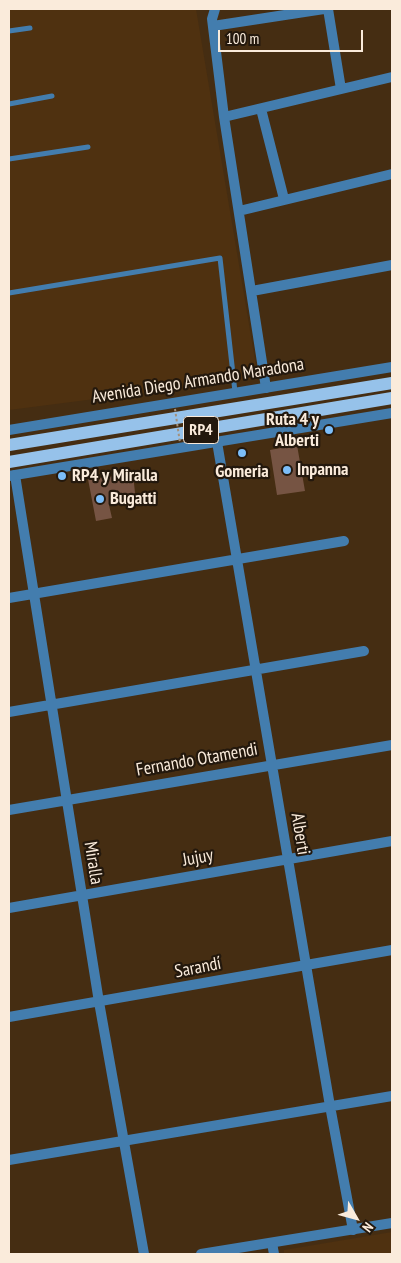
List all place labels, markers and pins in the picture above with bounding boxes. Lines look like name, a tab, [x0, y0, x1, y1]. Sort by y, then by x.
place label: Ruta 4 y Alberti	[266, 409, 319, 452]
marker: Ruta 4 y Alberti	[323, 424, 335, 436]
marker: Gomeria	[236, 447, 248, 459]
place label: Inpanna	[297, 459, 348, 481]
place label: Gomeria	[215, 461, 269, 483]
marker: Inpanna	[281, 464, 293, 476]
place label: RP4 y Miralla	[72, 465, 158, 487]
marker: RP4 y Miralla	[56, 470, 68, 482]
place label: Bugatti	[110, 488, 157, 510]
marker: Bugatti	[94, 493, 106, 505]

